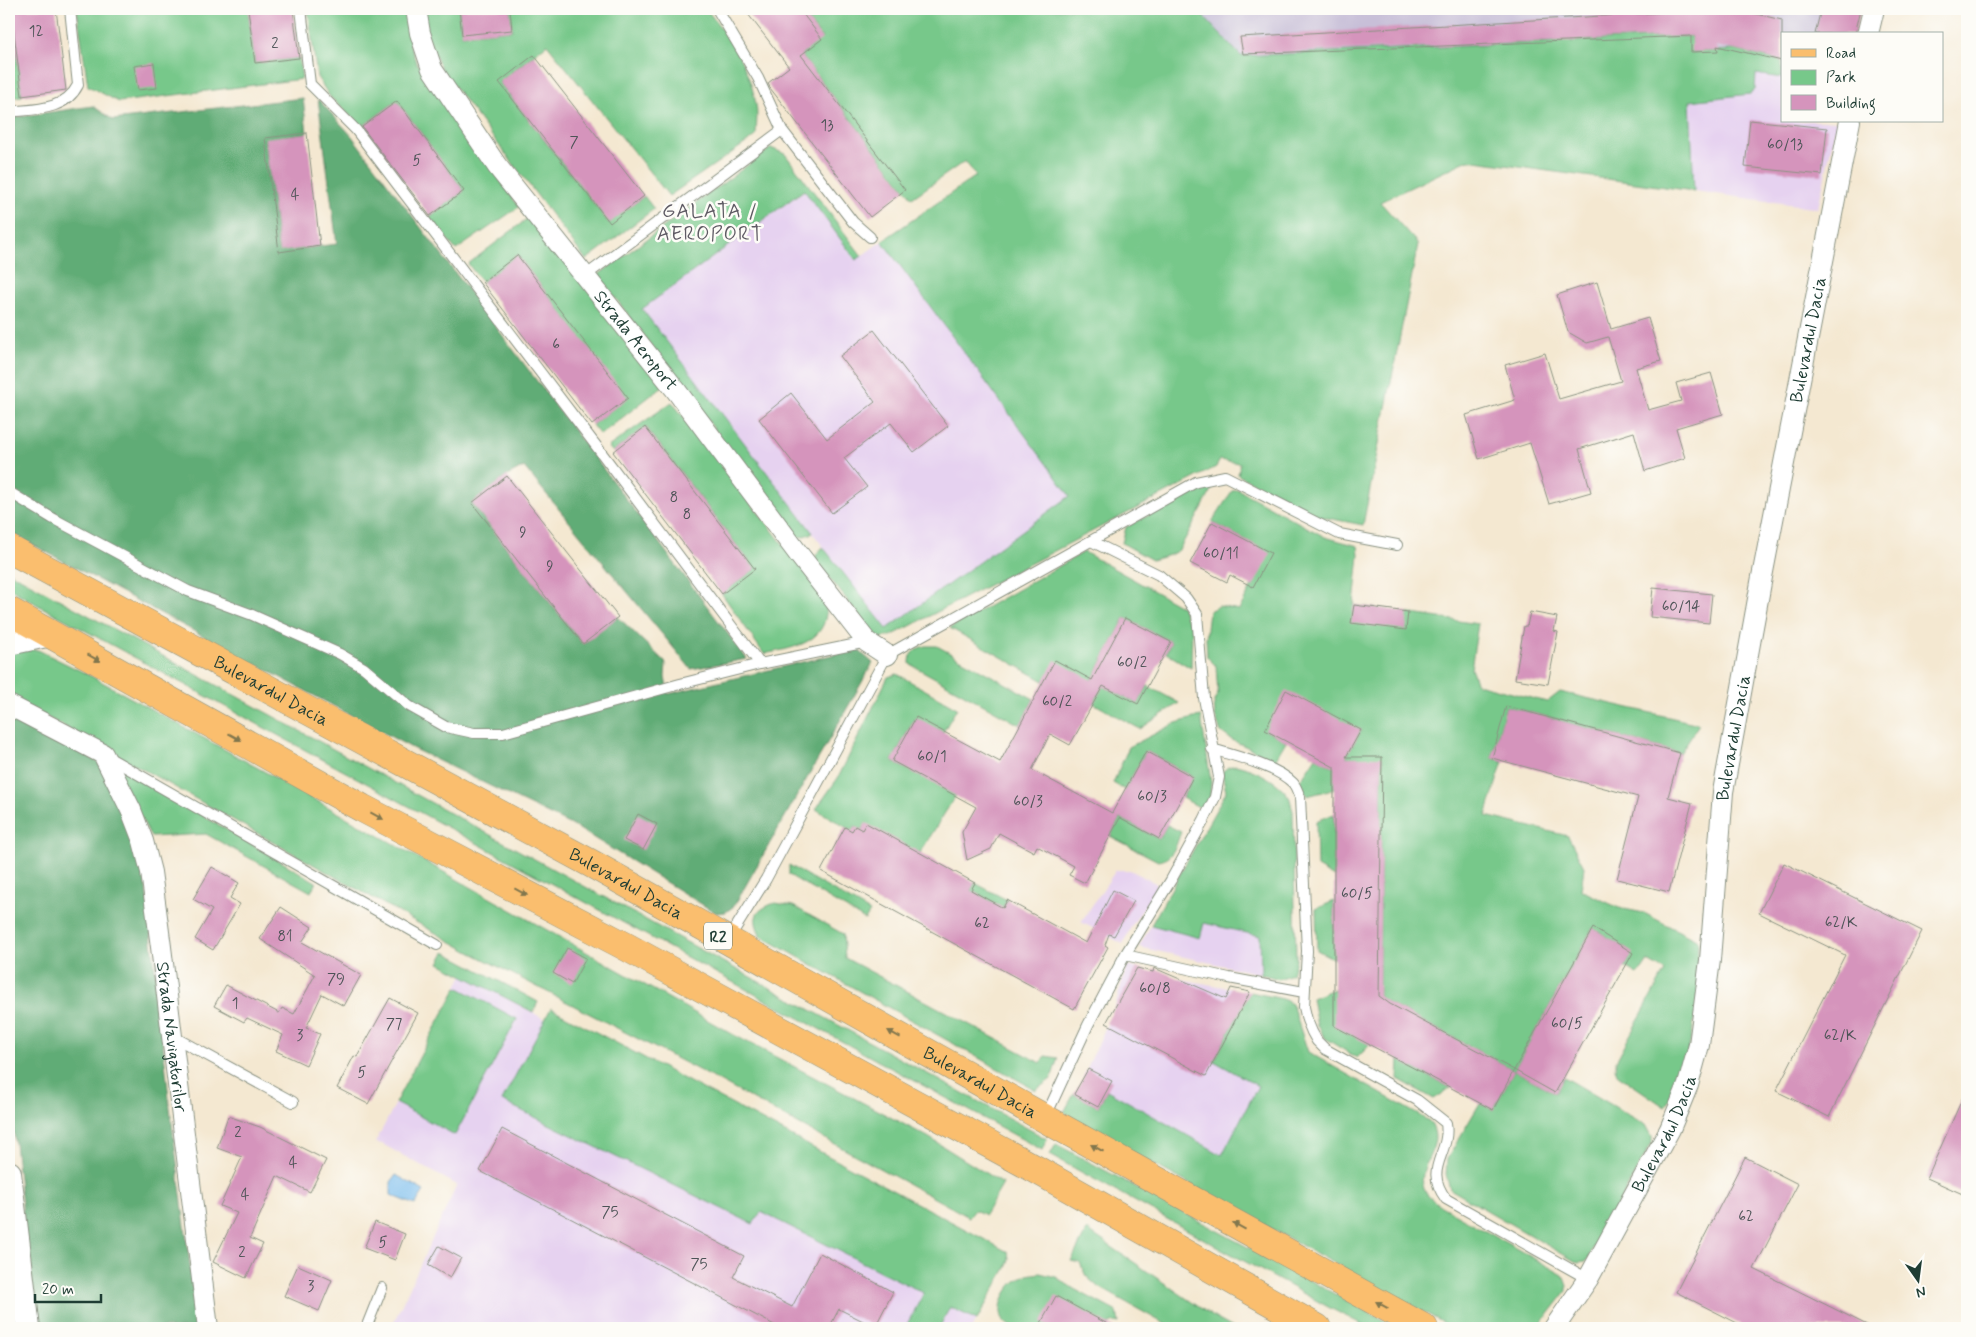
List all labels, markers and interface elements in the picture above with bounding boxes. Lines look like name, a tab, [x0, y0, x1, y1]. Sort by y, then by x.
house number: 12	[29, 22, 43, 42]
legend	[1781, 32, 1944, 122]
house number: 2	[271, 34, 279, 54]
text: Road	[1826, 44, 1856, 64]
text: Park	[1826, 68, 1856, 88]
text: Building	[1826, 94, 1876, 115]
house number: 13	[820, 116, 834, 136]
house number: 7	[569, 133, 579, 153]
house number: 60/13	[1767, 135, 1803, 155]
house number: 5	[412, 151, 422, 171]
house number: 4	[291, 185, 300, 205]
district label: GALATA / AEROPORT	[657, 198, 763, 248]
street label: Bulevardul Dacia	[1785, 275, 1833, 405]
street label: Strada Aeroport	[588, 286, 683, 396]
house number: 6	[552, 335, 560, 355]
house number: 8	[670, 488, 678, 508]
house number: 8	[683, 505, 691, 525]
house number: 9	[519, 523, 527, 543]
house number: 60/11	[1203, 544, 1239, 564]
house number: 9	[546, 557, 554, 577]
house number: 60/14	[1662, 597, 1700, 617]
street label: Bulevardul Dacia	[209, 651, 333, 732]
house number: 60/2	[1117, 653, 1147, 673]
one-way arrow	[86, 654, 101, 662]
street label: Bulevardul Dacia	[1711, 673, 1757, 802]
house number: 60/2	[1042, 692, 1072, 712]
one-way arrow	[229, 733, 242, 742]
house number: 60/1	[917, 747, 947, 767]
house number: 60/3	[1137, 787, 1167, 807]
house number: 60/3	[1013, 792, 1043, 812]
one-way arrow	[370, 812, 385, 820]
street label: Bulevardul Dacia	[564, 843, 687, 926]
house number: 60/5	[1341, 884, 1373, 904]
one-way arrow	[514, 888, 528, 896]
house number: 62/K	[1825, 913, 1858, 933]
house number: 62	[974, 914, 990, 934]
road number: R2	[704, 922, 732, 949]
house number: 81	[278, 927, 292, 947]
street label: Strada Navigatorilor	[150, 960, 192, 1114]
house number: 79	[327, 970, 345, 990]
house number: 60/8	[1139, 979, 1171, 999]
house number: 1	[232, 994, 238, 1014]
house number: 60/5	[1551, 1014, 1583, 1034]
house number: 77	[386, 1015, 403, 1035]
house number: 3	[297, 1026, 304, 1046]
house number: 62/K	[1824, 1026, 1857, 1046]
one-way arrow	[888, 1030, 901, 1039]
street label: Bulevardul Dacia	[918, 1041, 1041, 1125]
house number: 5	[357, 1063, 367, 1083]
street label: Bulevardul Dacia	[1627, 1073, 1703, 1197]
house number: 2	[234, 1123, 242, 1143]
one-way arrow	[1090, 1144, 1104, 1152]
house number: 4	[289, 1153, 298, 1173]
house number: 4	[241, 1185, 250, 1205]
house number: 75	[601, 1203, 619, 1223]
house number: 62	[1738, 1207, 1754, 1227]
one-way arrow	[1233, 1222, 1246, 1231]
house number: 5	[378, 1233, 388, 1253]
house number: 2	[238, 1243, 246, 1263]
north arrow	[1894, 1254, 1944, 1304]
house number: 75	[690, 1255, 708, 1275]
scale bar	[35, 1272, 101, 1304]
house number: 3	[308, 1277, 315, 1297]
text: 20 m	[42, 1280, 74, 1300]
text: N	[1914, 1282, 1928, 1302]
one-way arrow	[1374, 1301, 1389, 1309]

